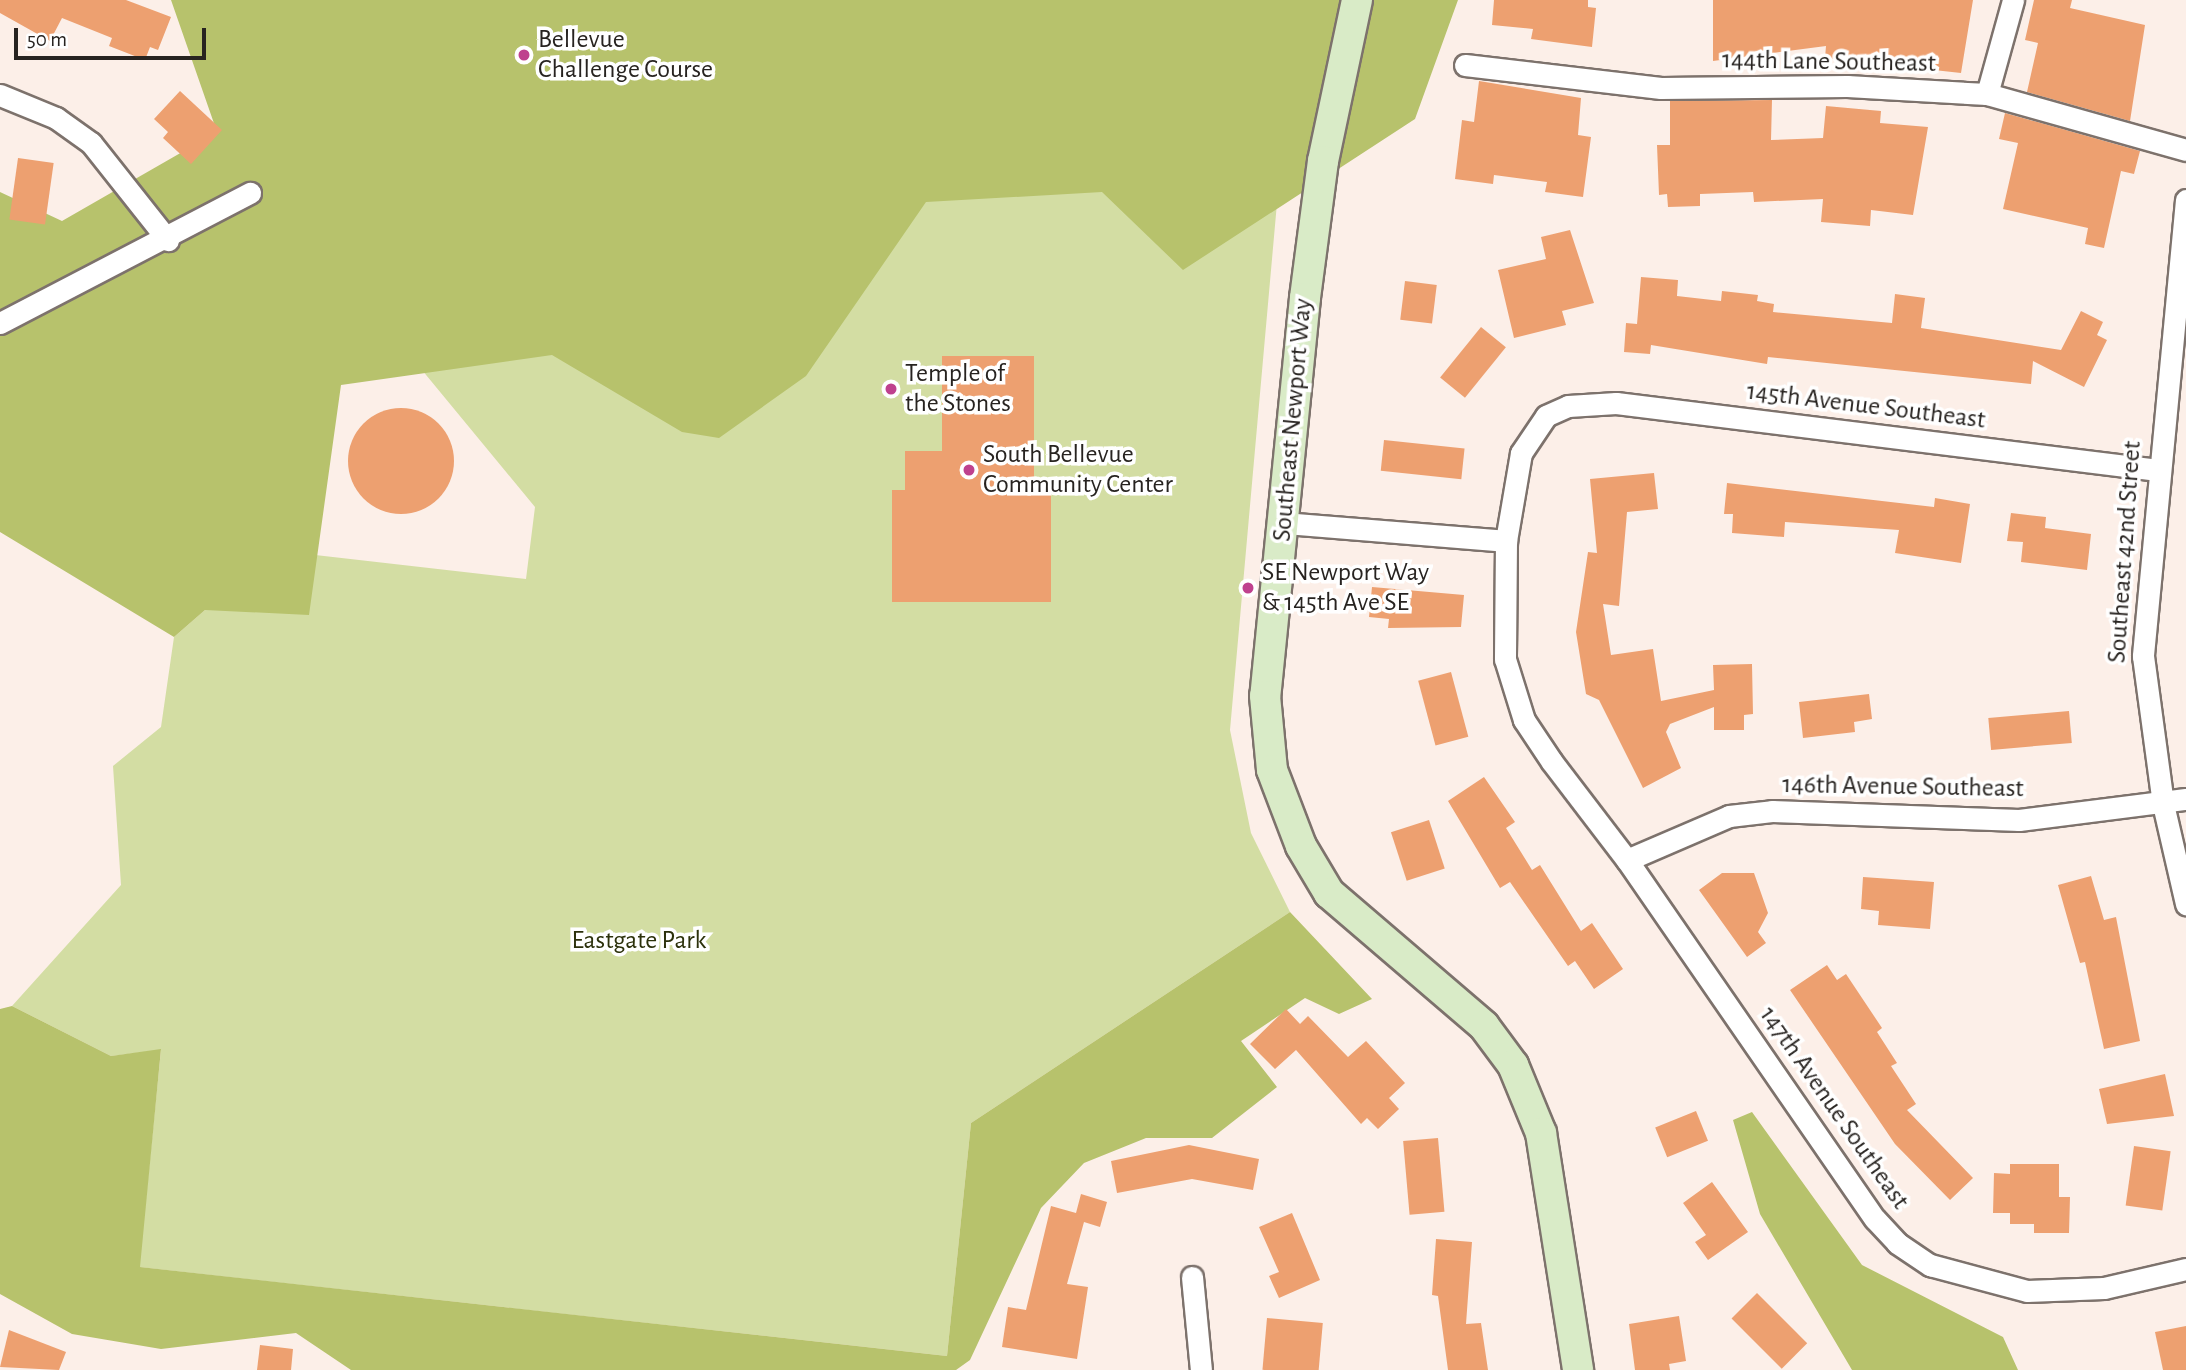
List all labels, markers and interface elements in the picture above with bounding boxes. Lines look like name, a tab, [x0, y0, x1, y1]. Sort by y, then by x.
scale bar	[18, 14, 210, 58]
place label: Bellevue Challenge Course	[538, 24, 713, 86]
text: 50 m	[27, 29, 67, 50]
street label: 144th Lane Southeast	[1722, 45, 1936, 79]
marker: Bellevue Challenge Course	[516, 47, 532, 63]
street label: Southeast Newport Way	[1267, 297, 1319, 543]
place label: Temple of the Stones	[905, 358, 1011, 420]
street label: 145th Avenue Southeast	[1745, 376, 1987, 436]
marker: Temple of the Stones	[883, 381, 899, 397]
place label: South Bellevue Community Center	[983, 439, 1173, 500]
street label: Southeast 42nd Street	[2102, 440, 2148, 664]
marker: South Bellevue Community Center	[961, 462, 977, 478]
place label: SE Newport Way & 145th Ave SE	[1262, 557, 1429, 618]
marker: SE Newport Way & 145th Ave SE	[1240, 580, 1256, 596]
street label: 146th Avenue Southeast	[1782, 769, 2024, 805]
park label: Eastgate Park	[572, 925, 706, 957]
street label: 147th Avenue Southeast	[1752, 1001, 1916, 1215]

